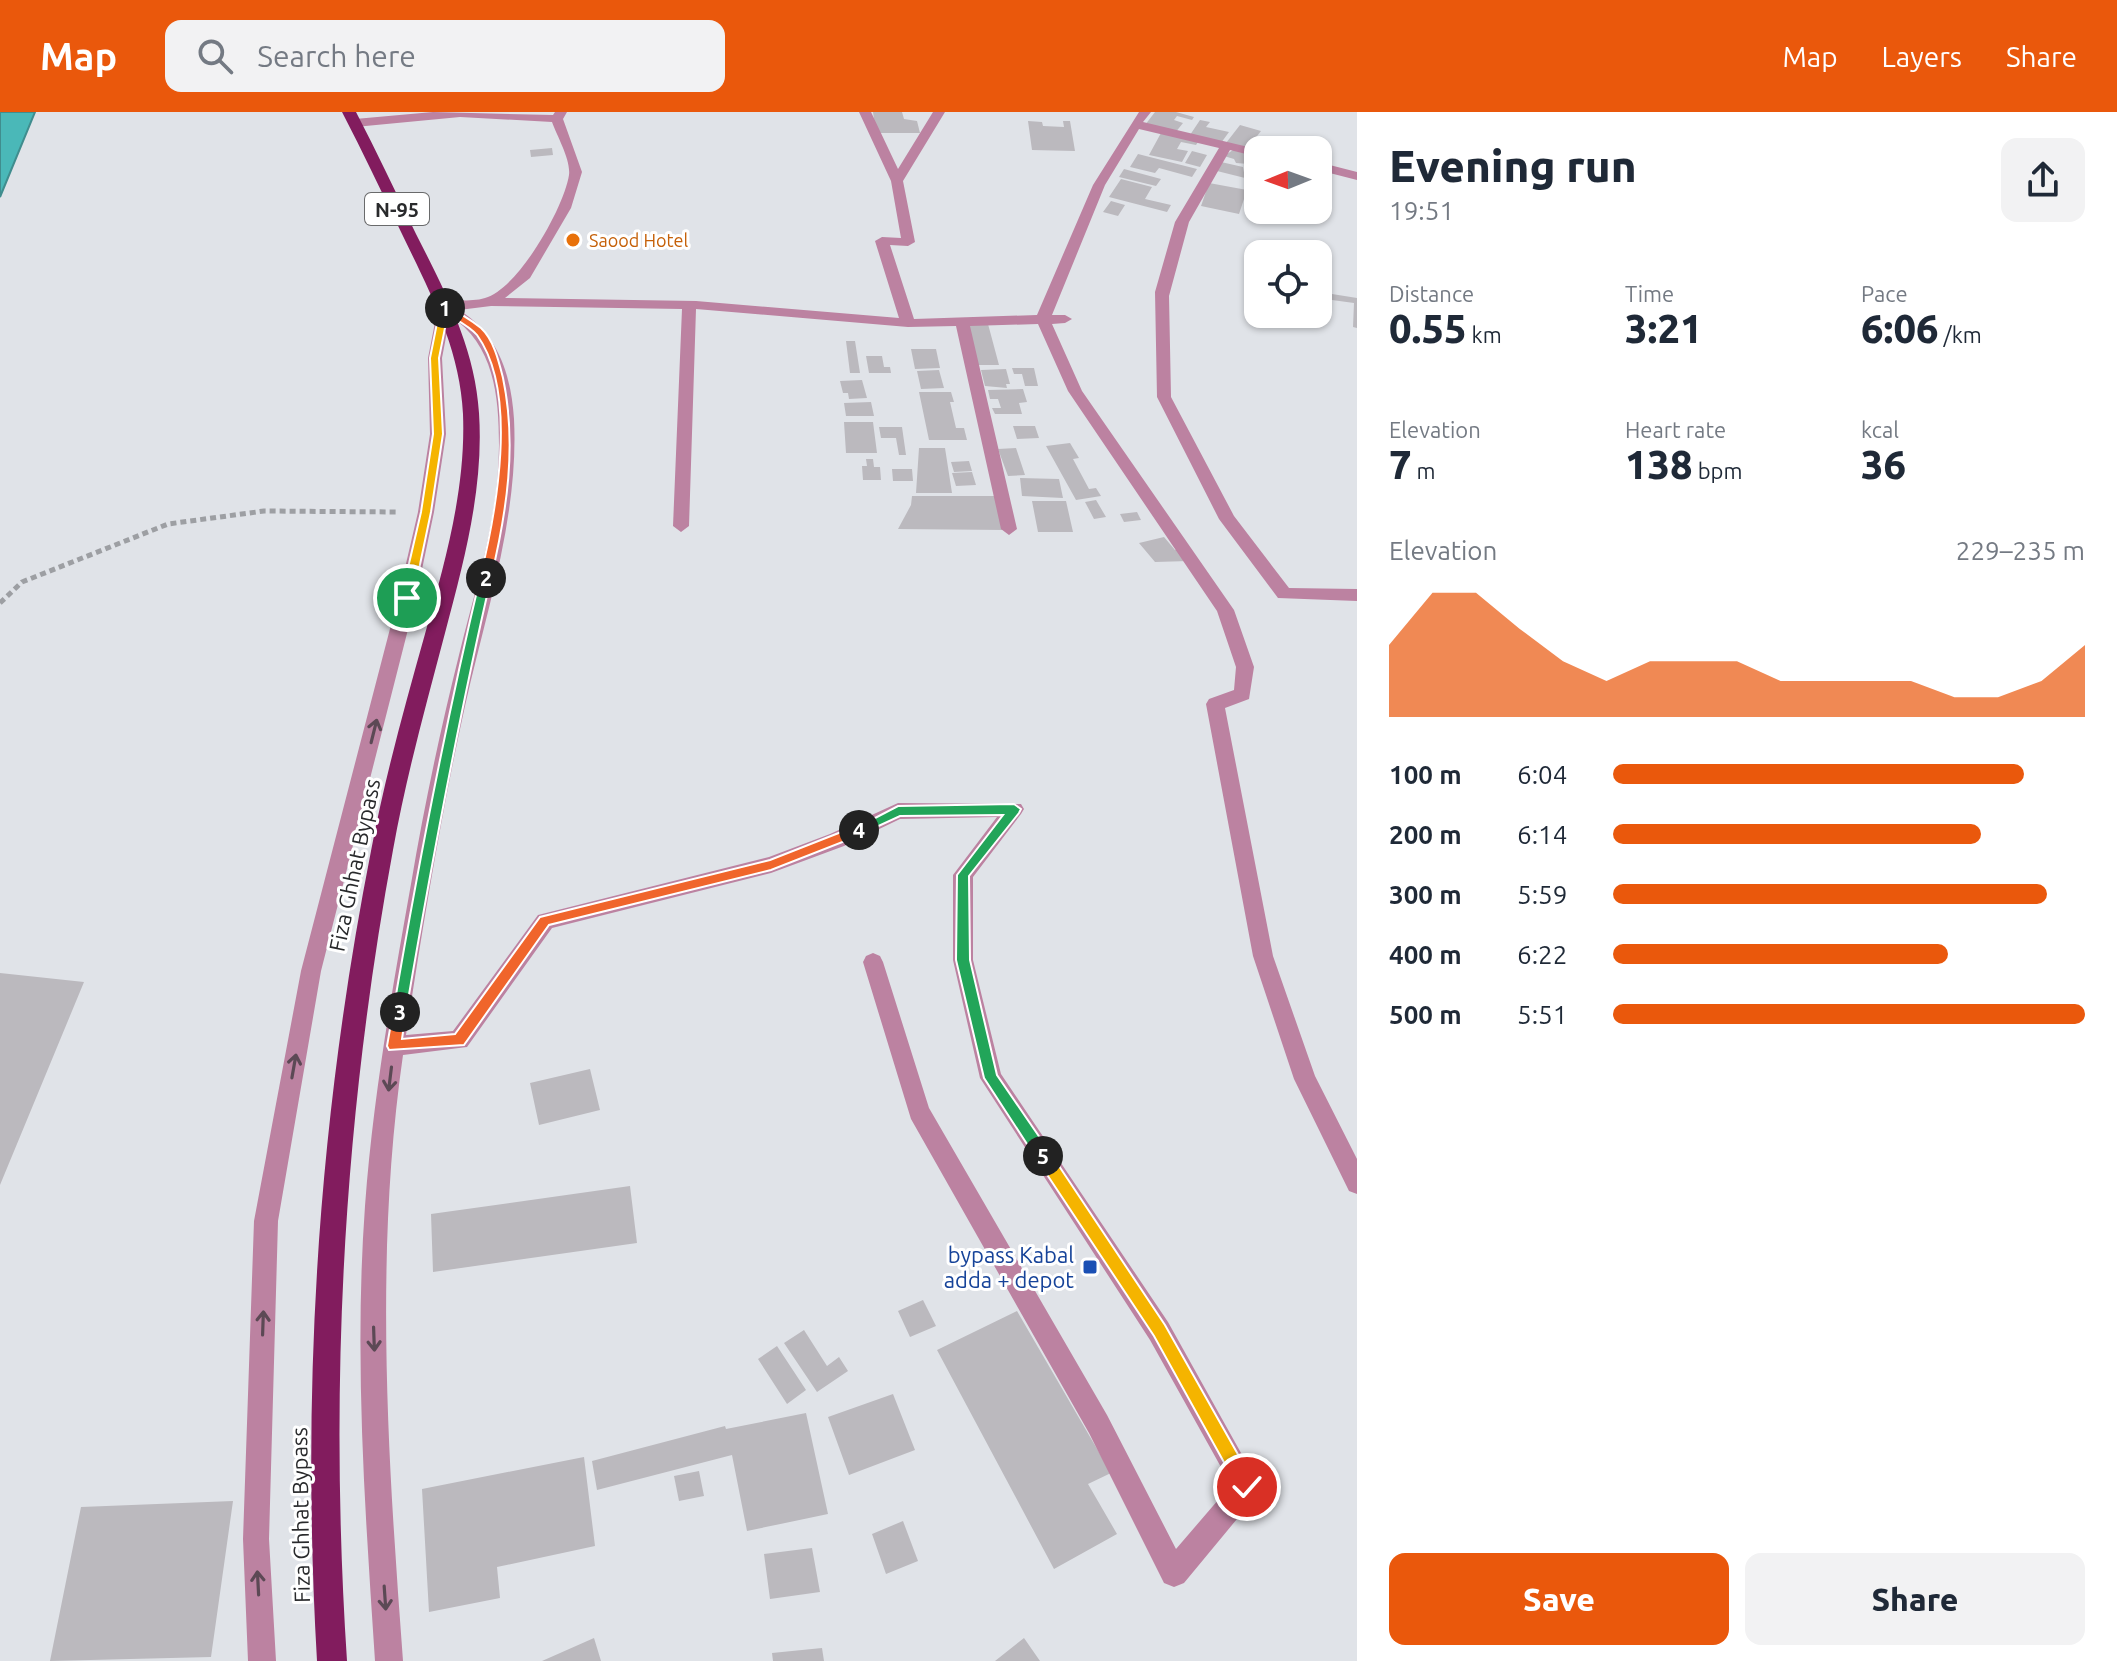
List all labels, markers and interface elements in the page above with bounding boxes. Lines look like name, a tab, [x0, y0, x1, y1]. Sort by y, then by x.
search box	[165, 20, 725, 92]
icon: search	[193, 34, 237, 78]
text: Map	[40, 35, 117, 77]
text: Search here	[257, 39, 416, 73]
text: Map	[1782, 41, 1838, 72]
text: Layers	[1882, 41, 1962, 72]
text: Share	[2006, 41, 2077, 72]
north arrow	[1244, 136, 1332, 224]
map controls	[1244, 136, 1332, 328]
button: share	[2001, 138, 2085, 222]
text: Evening run	[1389, 141, 1637, 190]
road number: N-95	[365, 193, 429, 225]
text: 19:51	[1389, 196, 1454, 225]
place label: Saood Hotel	[589, 230, 688, 250]
marker: Saood Hotel	[564, 231, 582, 249]
button: locate	[1244, 240, 1332, 328]
text: Distance	[1389, 281, 1474, 306]
text: Time	[1625, 281, 1674, 306]
text: Pace	[1861, 281, 1908, 306]
pin: 1	[425, 288, 465, 328]
text: 1	[439, 295, 451, 320]
text: 0.55	[1389, 306, 1467, 351]
text: 3:21	[1625, 306, 1703, 351]
text: 6:06	[1861, 306, 1939, 351]
text: km	[1467, 322, 1502, 347]
text: /km	[1939, 322, 1982, 347]
text: Elevation	[1389, 417, 1481, 442]
text: Heart rate	[1625, 417, 1726, 442]
text: kcal	[1861, 417, 1899, 442]
text: 7	[1389, 442, 1412, 487]
text: 138	[1625, 442, 1693, 487]
text: 36	[1861, 442, 1906, 487]
text: m	[1412, 458, 1436, 483]
text: bpm	[1693, 458, 1742, 483]
text: Elevation	[1389, 536, 1497, 565]
text: 229–235 m	[1956, 536, 2085, 565]
pin: 2	[466, 558, 506, 598]
pin	[373, 564, 441, 632]
text: 2	[480, 565, 492, 590]
icon: arrive	[385, 576, 429, 620]
one-way arrow	[367, 719, 382, 745]
text: 100 m	[1389, 760, 1462, 789]
text: 6:04	[1517, 760, 1567, 789]
street label: Fiza Ghhat Bypass	[323, 776, 385, 954]
pin: 4	[839, 810, 879, 850]
text: 4	[853, 817, 865, 842]
text: 200 m	[1389, 820, 1462, 849]
text: 6:14	[1517, 820, 1567, 849]
text: 300 m	[1389, 880, 1462, 909]
text: 5:59	[1517, 880, 1567, 909]
text: 400 m	[1389, 940, 1462, 969]
text: 6:22	[1517, 940, 1567, 969]
pin: 3	[380, 992, 420, 1032]
text: 3	[394, 999, 406, 1024]
text: 500 m	[1389, 1000, 1462, 1029]
text: 5:51	[1517, 1000, 1567, 1029]
one-way arrow	[288, 1054, 303, 1079]
one-way arrow	[382, 1065, 397, 1092]
pin: 5	[1023, 1136, 1063, 1176]
text: 5	[1037, 1143, 1049, 1168]
place label: bypass Kabal adda + depot	[944, 1242, 1074, 1292]
marker: bypass Kabal adda + depot	[1081, 1258, 1099, 1276]
one-way arrow	[255, 1310, 270, 1337]
one-way arrow	[367, 1325, 382, 1352]
street label: Fiza Ghhat Bypass	[286, 1427, 314, 1603]
pin	[1213, 1453, 1281, 1521]
icon: check	[1225, 1465, 1269, 1509]
button: Save	[1389, 1553, 1729, 1645]
button: Share	[1745, 1553, 2085, 1645]
one-way arrow	[250, 1570, 265, 1597]
one-way arrow	[378, 1584, 393, 1611]

